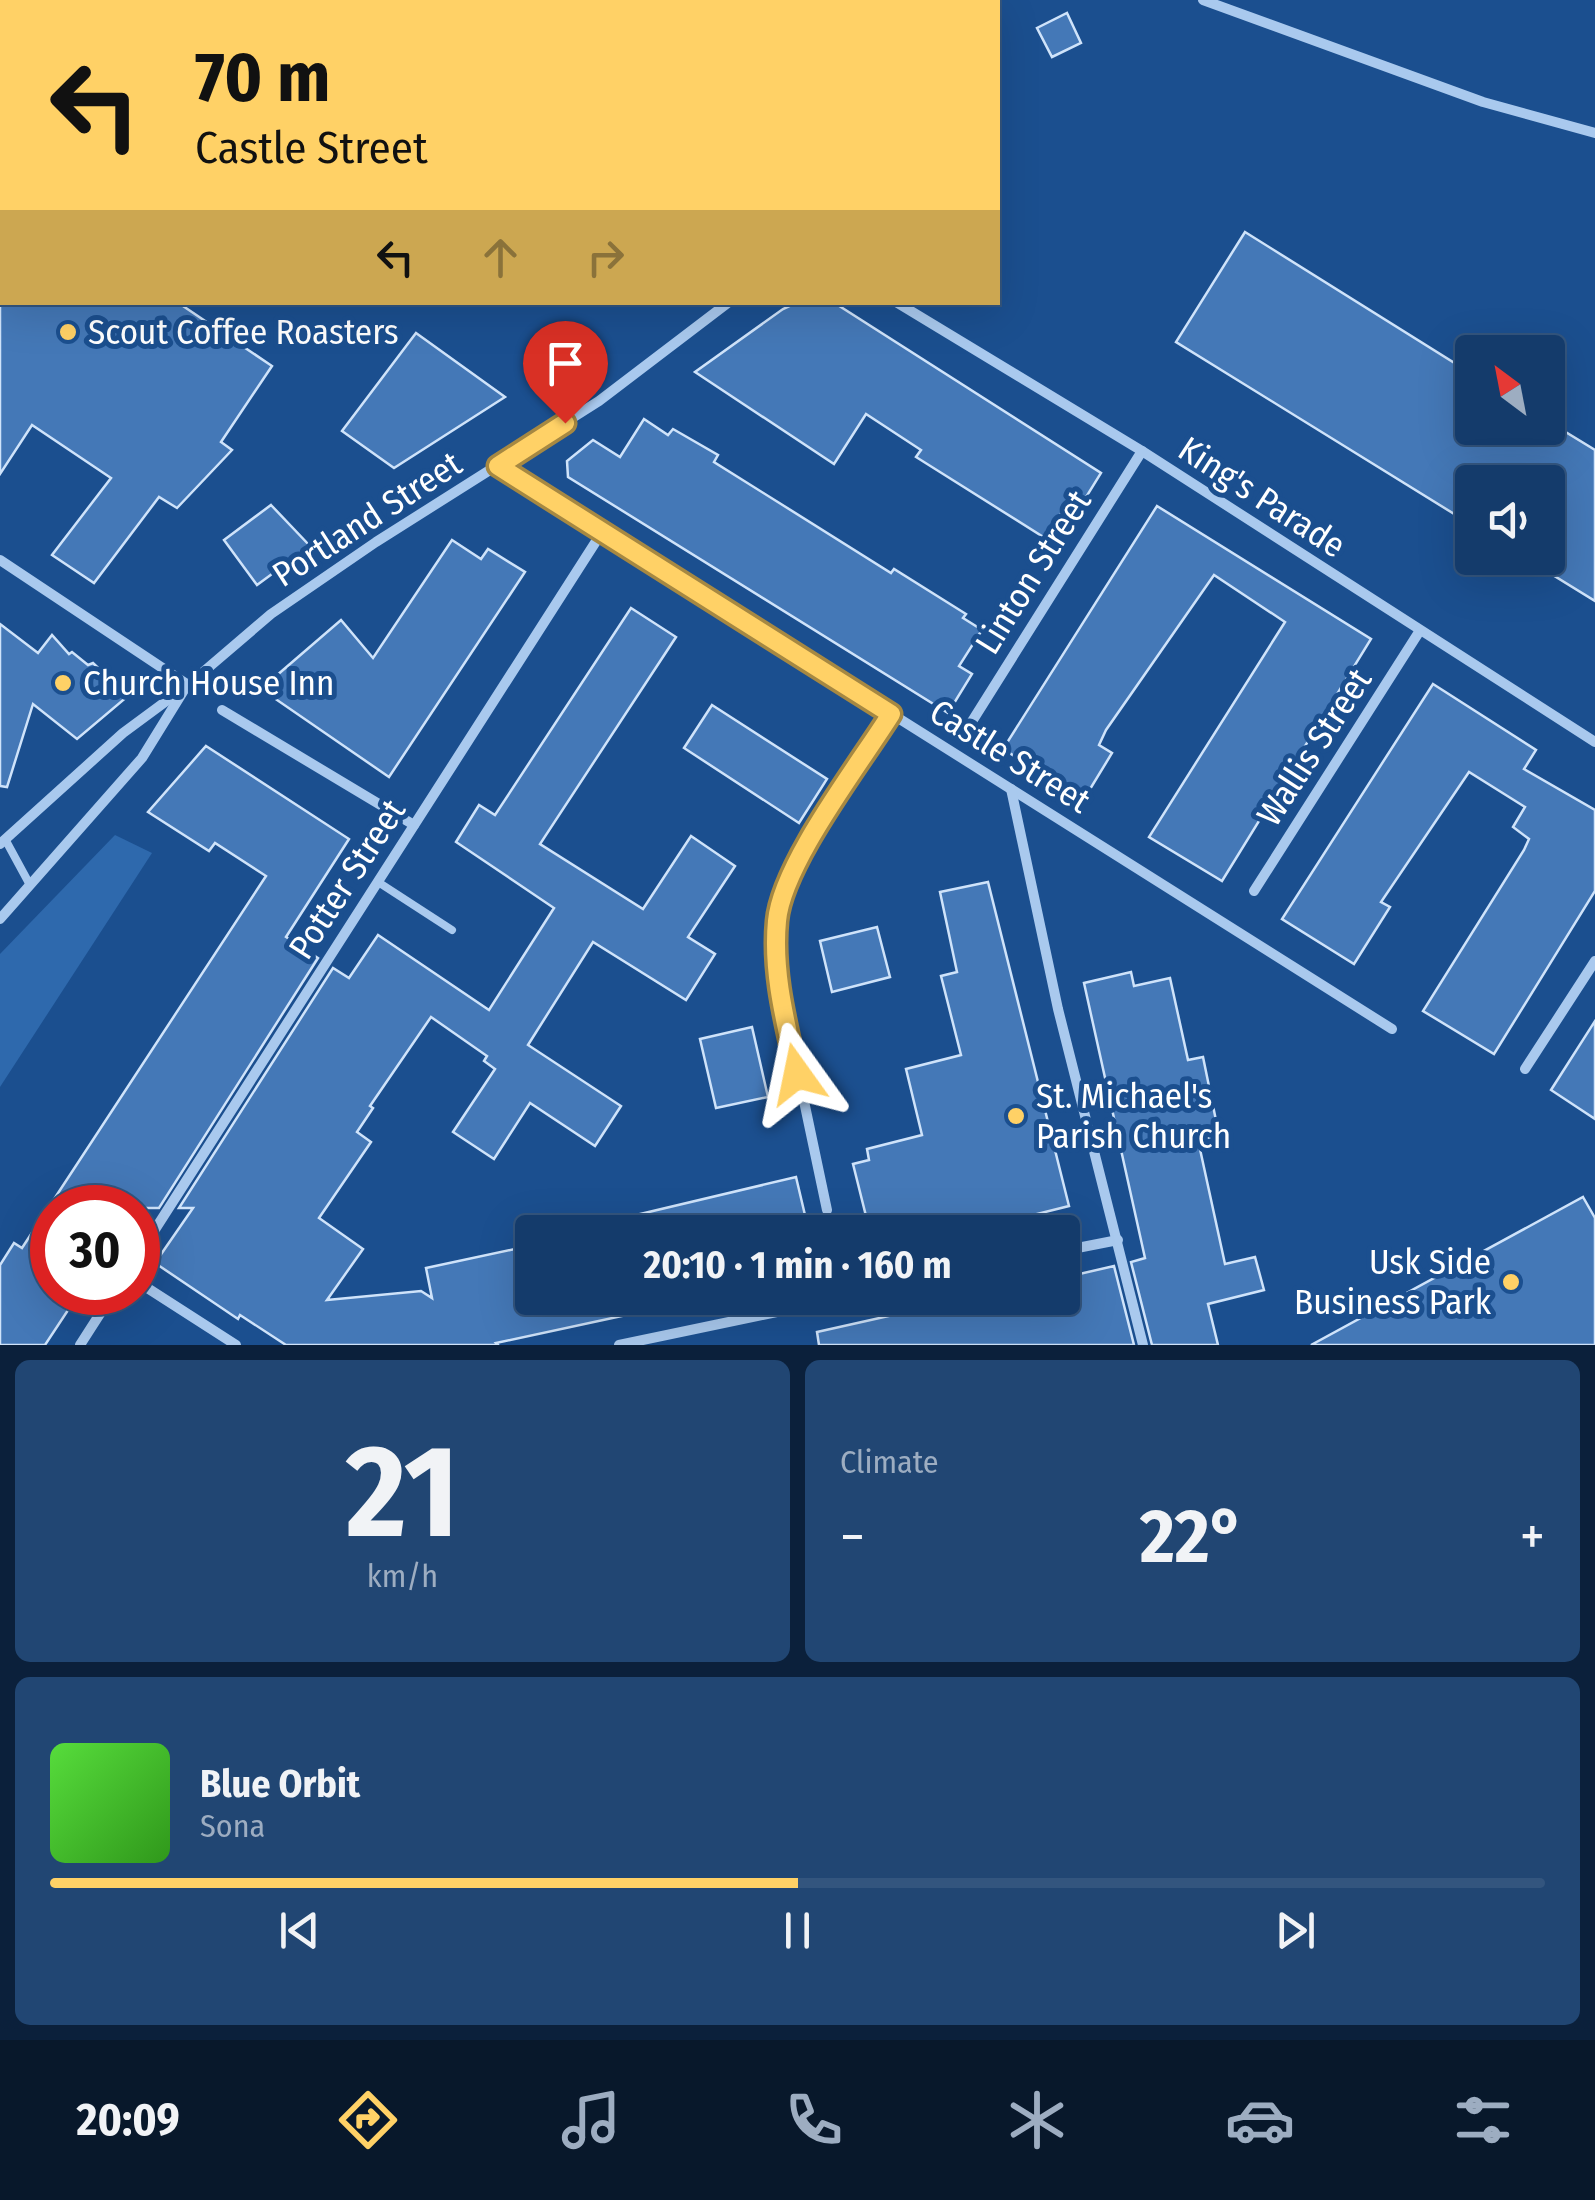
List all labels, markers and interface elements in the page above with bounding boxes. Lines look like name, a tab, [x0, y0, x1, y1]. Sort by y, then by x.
text: 70 m	[195, 36, 330, 120]
icon: left	[30, 40, 160, 170]
text: Castle Street	[195, 121, 428, 175]
icon: left	[368, 230, 423, 285]
icon: ahead	[473, 230, 528, 285]
icon: right	[578, 230, 633, 285]
place label: Scout Coffee Roasters	[88, 311, 399, 353]
marker: Scout Coffee Roasters	[57, 321, 79, 343]
pin	[523, 321, 608, 424]
north arrow	[1455, 335, 1565, 445]
map controls	[1455, 335, 1565, 575]
icon: arrive	[538, 336, 593, 391]
street label: King's Parade	[1171, 428, 1353, 566]
street label: Portland Street	[265, 442, 470, 596]
button: sound	[1455, 465, 1565, 575]
street label: Linton Street	[966, 482, 1100, 662]
street label: Wallis Street	[1248, 660, 1381, 833]
place label: Church House Inn	[83, 662, 335, 704]
marker: Church House Inn	[52, 672, 74, 694]
street label: Castle Street	[922, 690, 1098, 822]
street label: Potter Street	[280, 791, 414, 967]
position arrow	[745, 1022, 849, 1126]
place label: St. Michael's Parish Church	[1036, 1075, 1231, 1157]
marker: St. Michael's Parish Church	[1005, 1105, 1027, 1127]
speed limit sign: 30	[30, 1185, 160, 1315]
place label: Usk Side Business Park	[1294, 1241, 1492, 1323]
text: 20:10 · 1 min · 160 m	[644, 1242, 951, 1288]
marker: Usk Side Business Park	[1500, 1271, 1522, 1293]
text: 21	[346, 1414, 459, 1570]
text: Climate	[840, 1443, 939, 1481]
text: 22°	[1140, 1492, 1245, 1582]
text: −	[840, 1504, 865, 1570]
text: +	[1520, 1504, 1545, 1570]
text: km/h	[367, 1557, 438, 1595]
text: Blue Orbit	[200, 1761, 360, 1807]
text: Sona	[200, 1807, 265, 1845]
icon: previous	[272, 1903, 327, 1958]
icon: pause	[770, 1903, 825, 1958]
icon: next	[1268, 1903, 1323, 1958]
icon: directions	[333, 2085, 403, 2155]
icon: music	[556, 2085, 626, 2155]
icon: phone	[779, 2085, 849, 2155]
icon: climate	[1002, 2085, 1072, 2155]
icon: car	[1225, 2085, 1295, 2155]
icon: filters	[1448, 2085, 1518, 2155]
text: 20:09	[77, 2093, 180, 2147]

